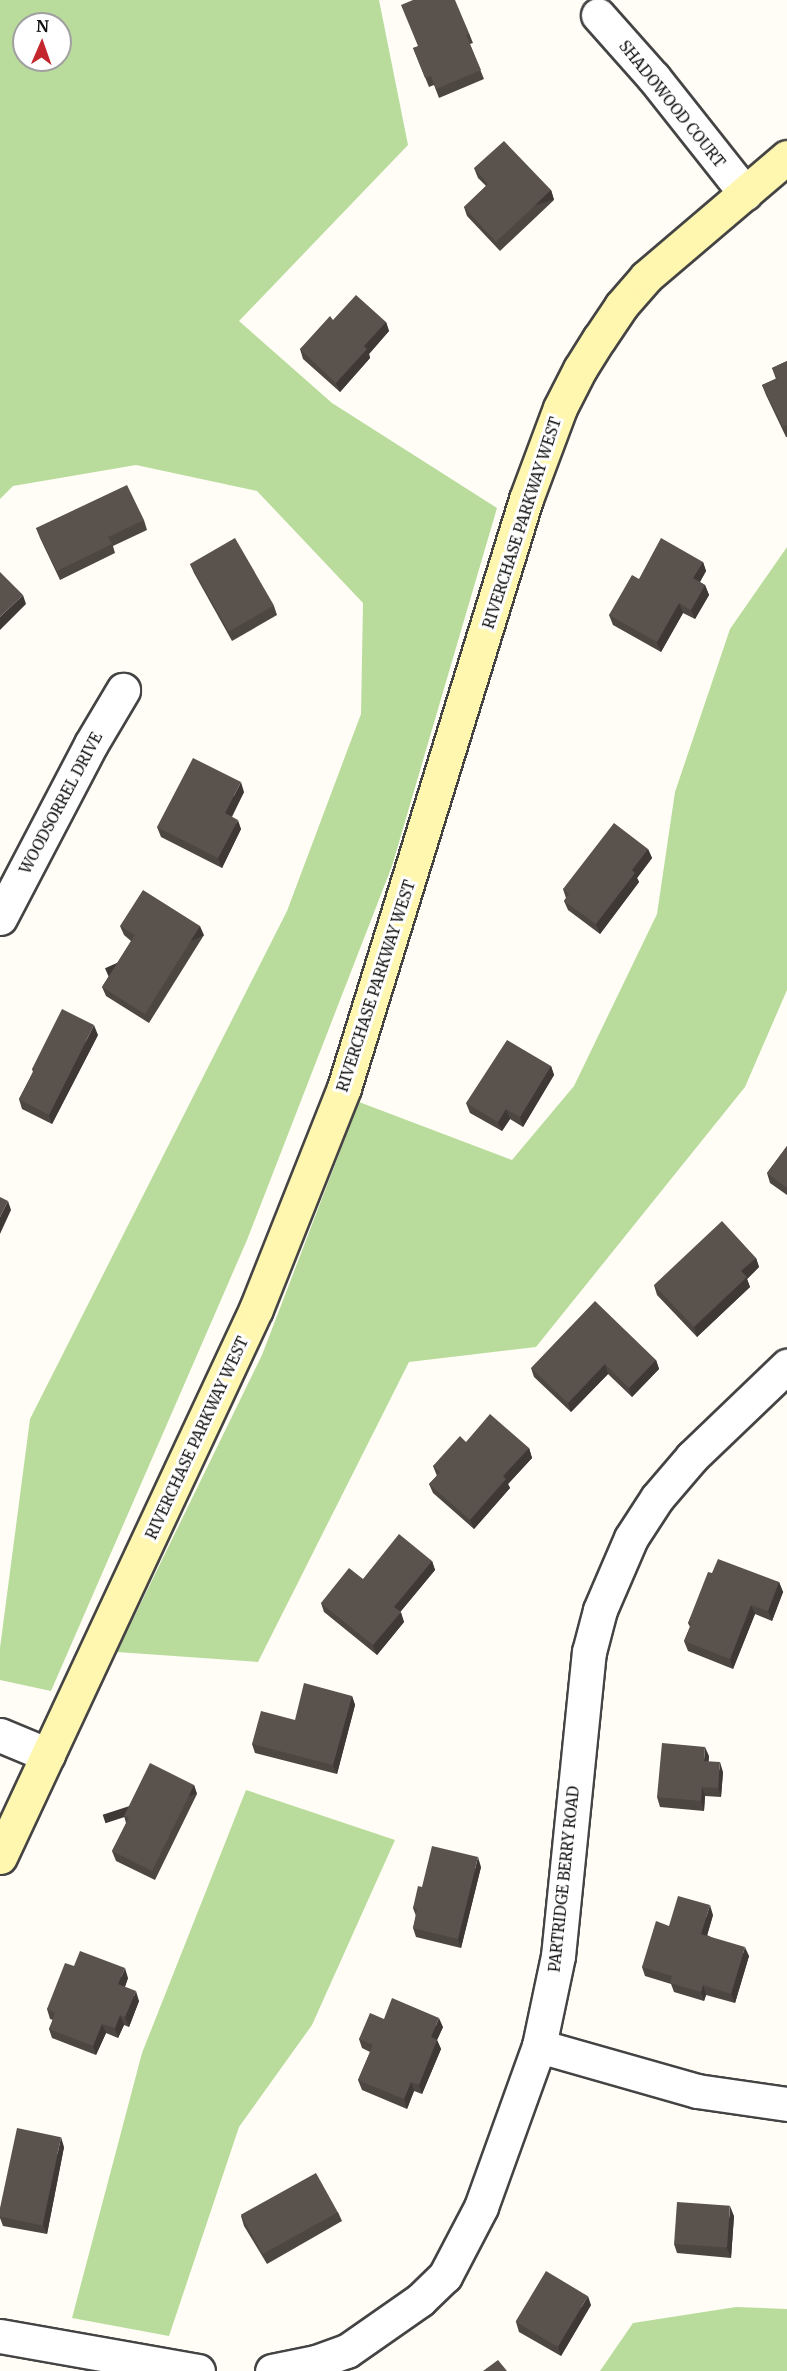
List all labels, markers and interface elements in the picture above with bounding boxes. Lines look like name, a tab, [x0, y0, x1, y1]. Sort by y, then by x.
north arrow	[12, 12, 72, 72]
text: N	[36, 16, 49, 36]
street label: SHADOWOOD COURT	[615, 37, 729, 171]
street label: RIVERCHASE PARKWAY WEST	[479, 415, 565, 631]
street label: WOODSORREL DRIVE	[16, 729, 106, 877]
street label: RIVERCHASE PARKWAY WEST	[333, 878, 419, 1094]
street label: RIVERCHASE PARKWAY WEST	[142, 1334, 252, 1542]
street label: PARTRIDGE BERRY ROAD	[545, 1785, 583, 1973]

